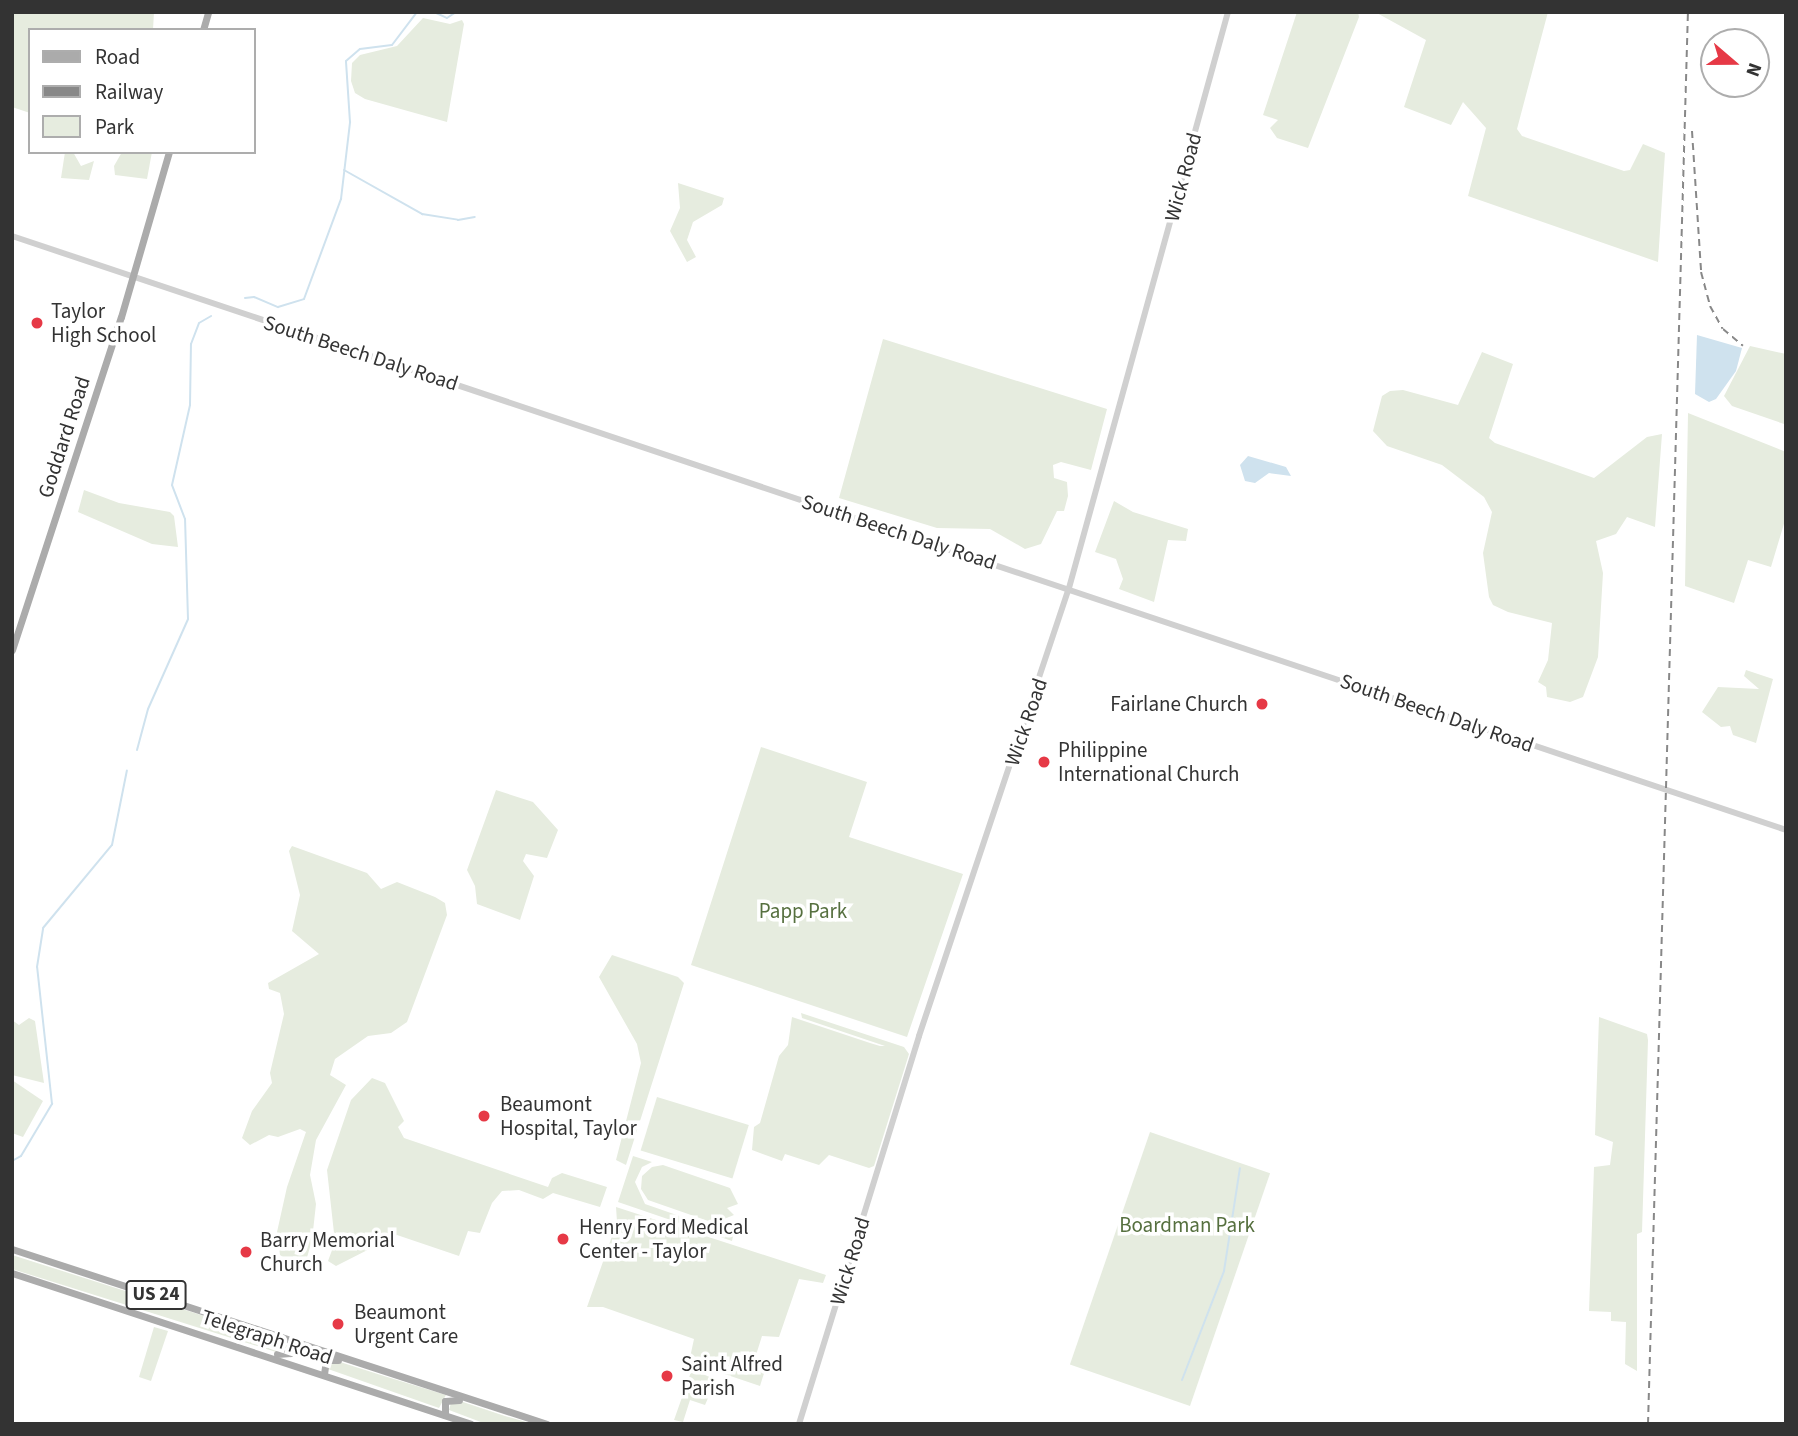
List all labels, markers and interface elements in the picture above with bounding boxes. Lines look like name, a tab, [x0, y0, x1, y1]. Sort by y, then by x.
legend	[28, 28, 256, 154]
north arrow	[1700, 28, 1770, 98]
text: Road	[95, 42, 140, 72]
text: N	[1738, 59, 1768, 80]
text: Railway	[95, 77, 163, 107]
text: Park	[95, 112, 134, 142]
street label: Wick Road	[1159, 130, 1207, 224]
place label: Taylor High School	[51, 298, 156, 348]
street label: South Beech Daly Road	[261, 310, 461, 396]
marker: Taylor High School	[29, 315, 45, 331]
street label: Goddard Road	[33, 373, 95, 501]
street label: South Beech Daly Road	[799, 489, 999, 575]
street label: South Beech Daly Road	[1337, 668, 1537, 758]
street label: Wick Road	[999, 675, 1053, 769]
place label: Fairlane Church	[1110, 691, 1248, 717]
marker: Fairlane Church	[1254, 696, 1270, 712]
place label: Philippine International Church	[1058, 737, 1239, 787]
marker: Philippine International Church	[1036, 754, 1052, 770]
park label: Papp Park	[759, 898, 847, 924]
place label: Beaumont Hospital, Taylor	[500, 1091, 637, 1141]
marker: Beaumont Hospital, Taylor	[474, 1106, 494, 1126]
park label: Boardman Park	[1119, 1212, 1255, 1238]
place label: Henry Ford Medical Center - Taylor	[579, 1214, 749, 1264]
street label: Wick Road	[825, 1214, 875, 1308]
place label: Barry Memorial Church	[260, 1227, 395, 1277]
marker: Henry Ford Medical Center - Taylor	[553, 1229, 573, 1249]
marker: Barry Memorial Church	[238, 1244, 254, 1260]
road number: US 24	[124, 1280, 188, 1310]
place label: Beaumont Urgent Care	[354, 1299, 458, 1349]
street label: Telegraph Road	[198, 1304, 336, 1370]
marker: Beaumont Urgent Care	[328, 1314, 348, 1334]
place label: Saint Alfred Parish	[681, 1351, 783, 1401]
marker: Saint Alfred Parish	[659, 1368, 675, 1384]

